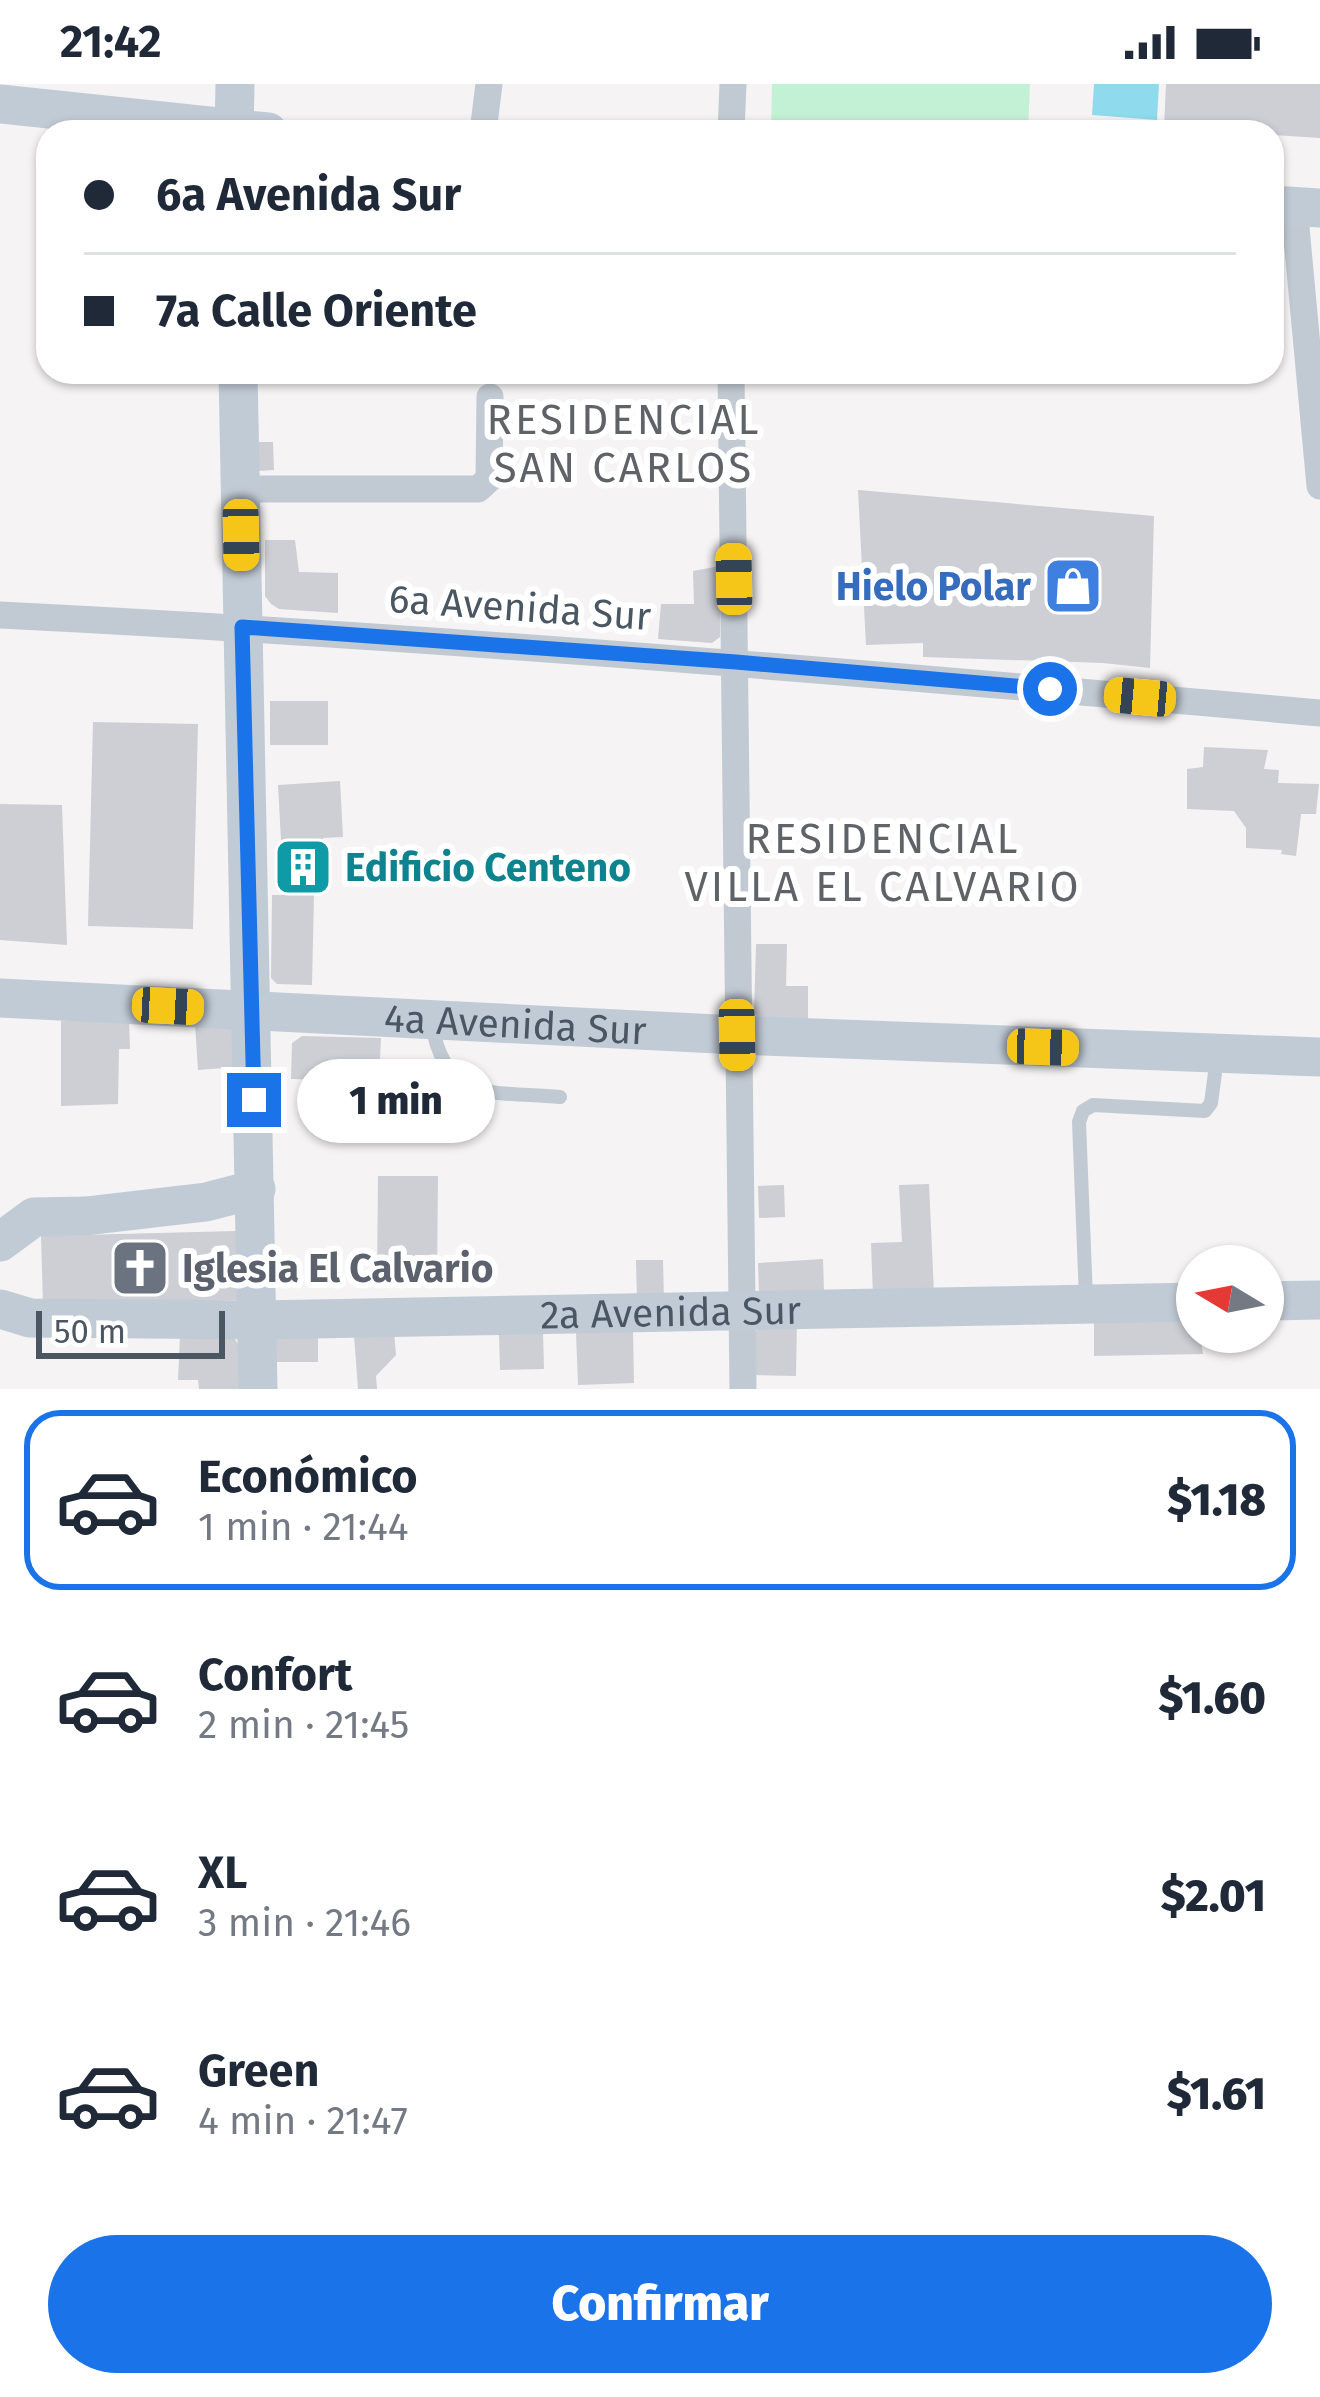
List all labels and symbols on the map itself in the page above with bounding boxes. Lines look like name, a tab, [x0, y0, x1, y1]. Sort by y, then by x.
district label: RESIDENCIAL SAN CARLOS	[487, 395, 761, 493]
car	[222, 499, 260, 571]
car	[715, 543, 753, 615]
shop icon: Hielo Polar	[1042, 555, 1104, 617]
place label: Hielo Polar	[836, 564, 1031, 610]
street label: 6a Avenida Sur	[387, 576, 653, 640]
route start	[1023, 662, 1077, 716]
car	[1103, 676, 1177, 718]
district label: RESIDENCIAL VILLA EL CALVARIO	[684, 814, 1082, 912]
building icon: Edificio Centeno	[272, 836, 334, 898]
place label: Edificio Centeno	[345, 845, 631, 891]
car	[131, 986, 205, 1026]
street label: 4a Avenida Sur	[383, 995, 648, 1054]
car	[718, 999, 756, 1071]
car	[1006, 1028, 1080, 1066]
callout: 1 min	[296, 1058, 494, 1142]
route end	[227, 1073, 281, 1127]
church icon: Iglesia El Calvario	[109, 1237, 171, 1299]
north arrow	[1176, 1245, 1284, 1353]
place label: Iglesia El Calvario	[182, 1246, 493, 1292]
street label: 2a Avenida Sur	[540, 1288, 801, 1339]
scale bar	[36, 1305, 225, 1358]

